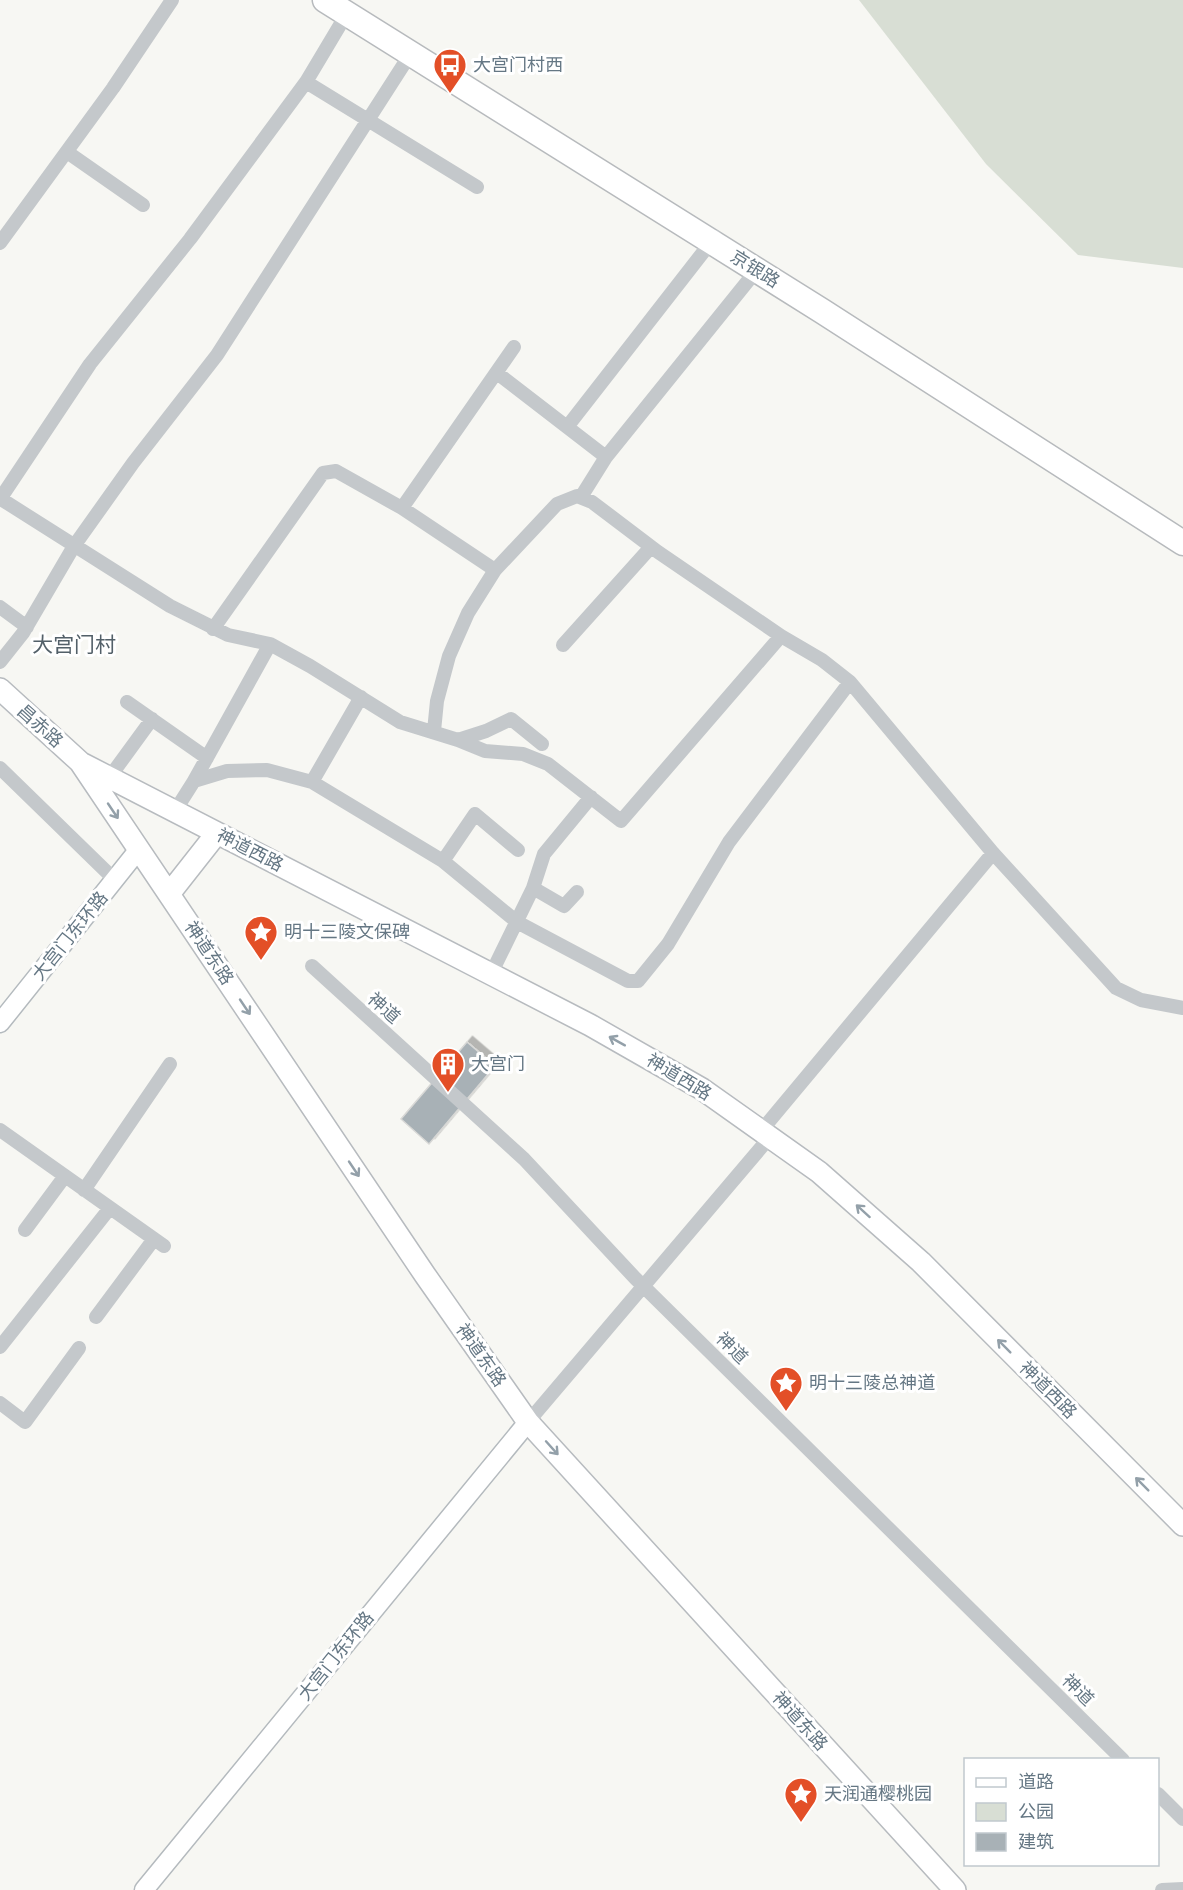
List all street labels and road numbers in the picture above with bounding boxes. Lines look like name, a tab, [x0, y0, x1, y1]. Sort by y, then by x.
street label: 京银路	[726, 245, 784, 293]
street label: 昌赤路	[13, 699, 68, 752]
street label: 神道西路	[213, 823, 288, 876]
street label: 大宫门东环路	[27, 886, 113, 985]
street label: 神道东路	[180, 916, 239, 989]
street label: 神道	[363, 987, 405, 1028]
street label: 神道西路	[642, 1048, 716, 1105]
street label: 神道东路	[451, 1319, 511, 1391]
street label: 神道	[711, 1327, 753, 1369]
street label: 神道西路	[1015, 1356, 1082, 1423]
street label: 大宫门东环路	[293, 1606, 379, 1705]
street label: 神道	[1057, 1669, 1099, 1711]
street label: 神道东路	[768, 1686, 833, 1755]

